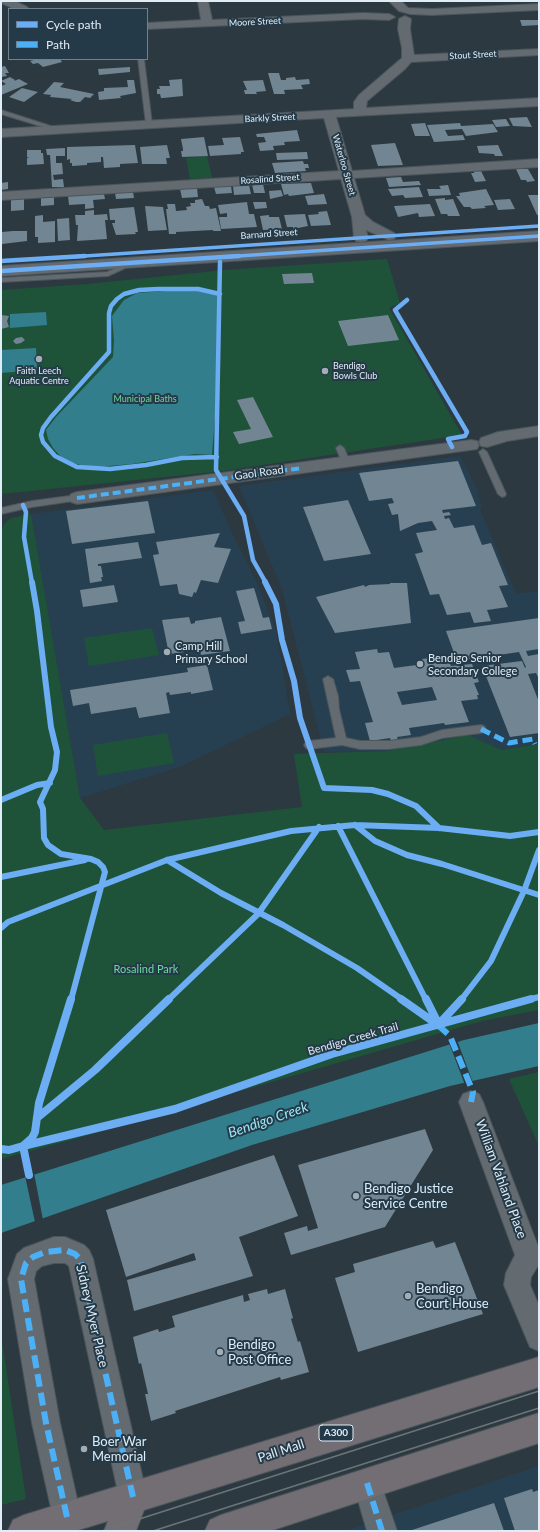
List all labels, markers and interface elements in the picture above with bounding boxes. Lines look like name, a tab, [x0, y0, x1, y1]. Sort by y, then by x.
legend	[8, 8, 148, 60]
street label: Moore Street	[229, 15, 281, 29]
text: Cycle path	[46, 17, 101, 32]
text: Path	[46, 37, 70, 52]
street label: Stout Street	[449, 48, 497, 62]
street label: Barkly Street	[244, 111, 296, 125]
street label: Waterloo Street	[330, 133, 358, 197]
street label: Rosalind Street	[240, 172, 300, 186]
street label: Barnard Street	[240, 227, 298, 241]
marker: Faith Leech Aquatic Centre	[34, 354, 44, 364]
place label: Bendigo Bowls Club	[333, 361, 377, 382]
place label: Faith Leech Aquatic Centre	[9, 366, 69, 387]
marker: Bendigo Bowls Club	[320, 366, 330, 376]
park label: Municipal Baths	[113, 394, 177, 404]
street label: Gaol Road	[234, 463, 284, 483]
place label: Camp Hill Primary School	[175, 639, 248, 665]
marker: Camp Hill Primary School	[162, 647, 172, 657]
place label: Bendigo Senior Secondary College	[428, 651, 517, 677]
marker: Bendigo Senior Secondary College	[415, 659, 425, 669]
park label: Rosalind Park	[114, 962, 178, 976]
street label: Bendigo Creek Trail	[306, 1020, 400, 1058]
water label: Bendigo Creek	[226, 1098, 310, 1142]
street label: William Vahland Place	[472, 1117, 530, 1241]
place label: Bendigo Justice Service Centre	[364, 1181, 453, 1212]
marker: Bendigo Justice Service Centre	[351, 1191, 361, 1201]
street label: Sidney Myer Place	[73, 1263, 111, 1369]
place label: Bendigo Court House	[416, 1281, 489, 1312]
marker: Bendigo Court House	[403, 1291, 413, 1301]
place label: Bendigo Post Office	[228, 1337, 291, 1368]
marker: Bendigo Post Office	[215, 1347, 225, 1357]
road number: A300	[319, 1425, 353, 1441]
place label: Boer War Memorial	[92, 1434, 147, 1465]
street label: Pall Mall	[256, 1436, 306, 1466]
marker: Boer War Memorial	[79, 1444, 89, 1454]

